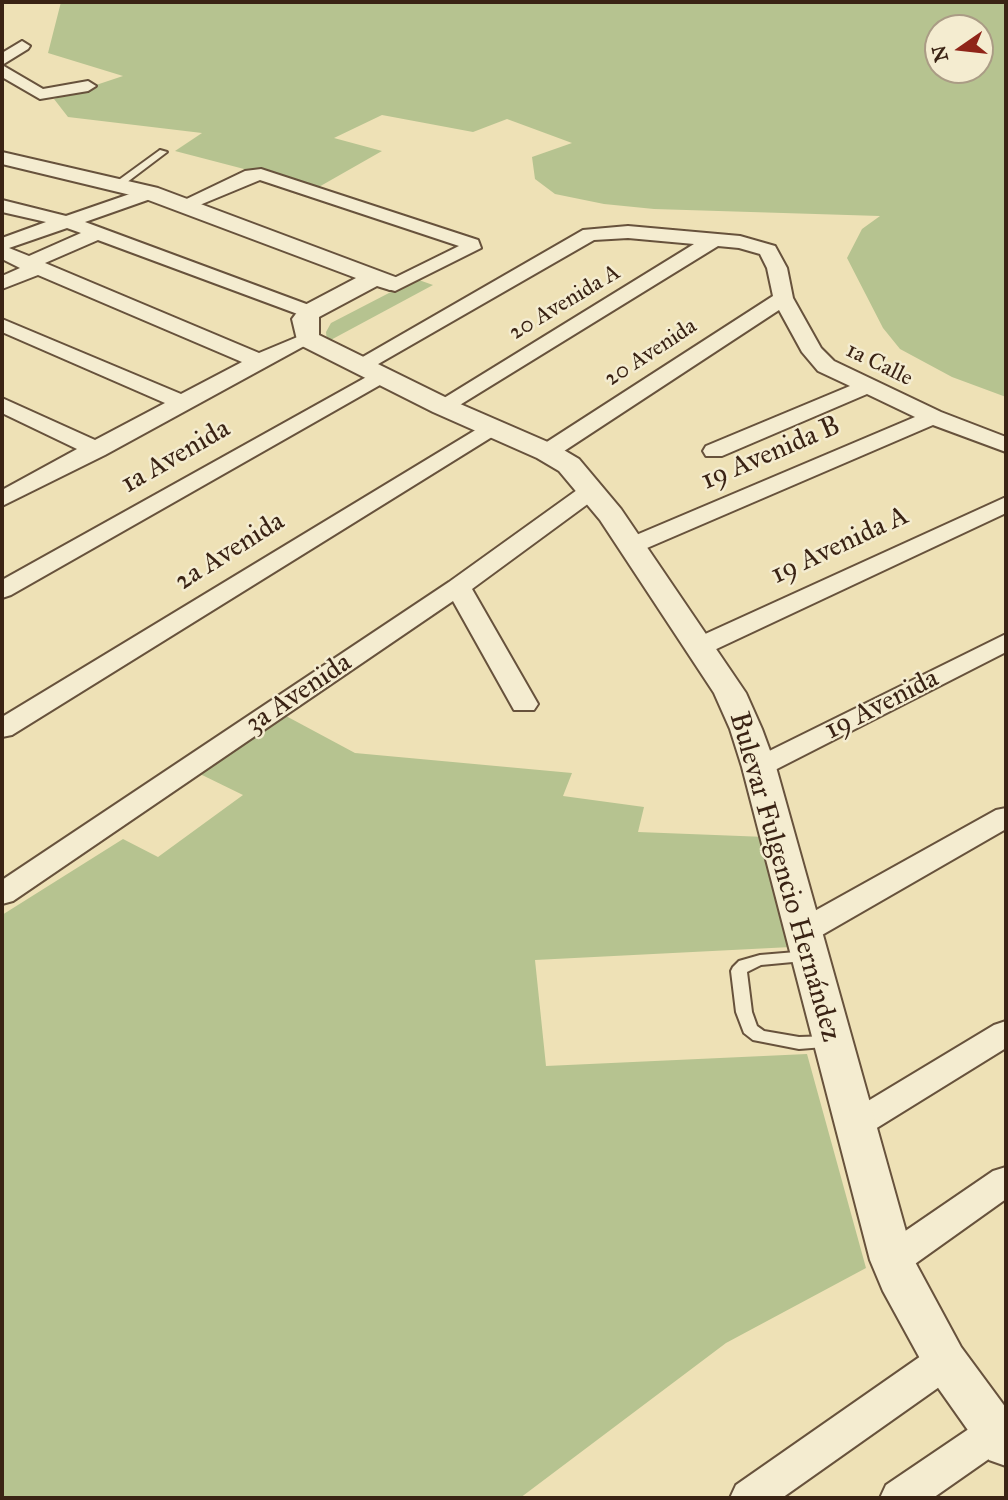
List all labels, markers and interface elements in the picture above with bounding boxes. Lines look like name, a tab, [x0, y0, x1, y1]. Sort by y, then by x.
north arrow	[924, 14, 994, 84]
text: N	[927, 43, 953, 64]
street label: 20 Avenida A	[504, 259, 626, 347]
street label: 20 Avenida	[600, 313, 702, 393]
street label: 1a Calle	[841, 337, 917, 393]
street label: 19 Avenida B	[697, 410, 845, 498]
street label: 1a Avenida	[116, 412, 236, 502]
street label: 19 Avenida A	[766, 500, 914, 592]
street label: 2a Avenida	[169, 505, 291, 599]
street label: 3a Avenida	[240, 646, 358, 742]
street label: 19 Avenida	[820, 662, 944, 748]
street label: Bulevar Fulgencio Hernández	[721, 708, 847, 1046]

